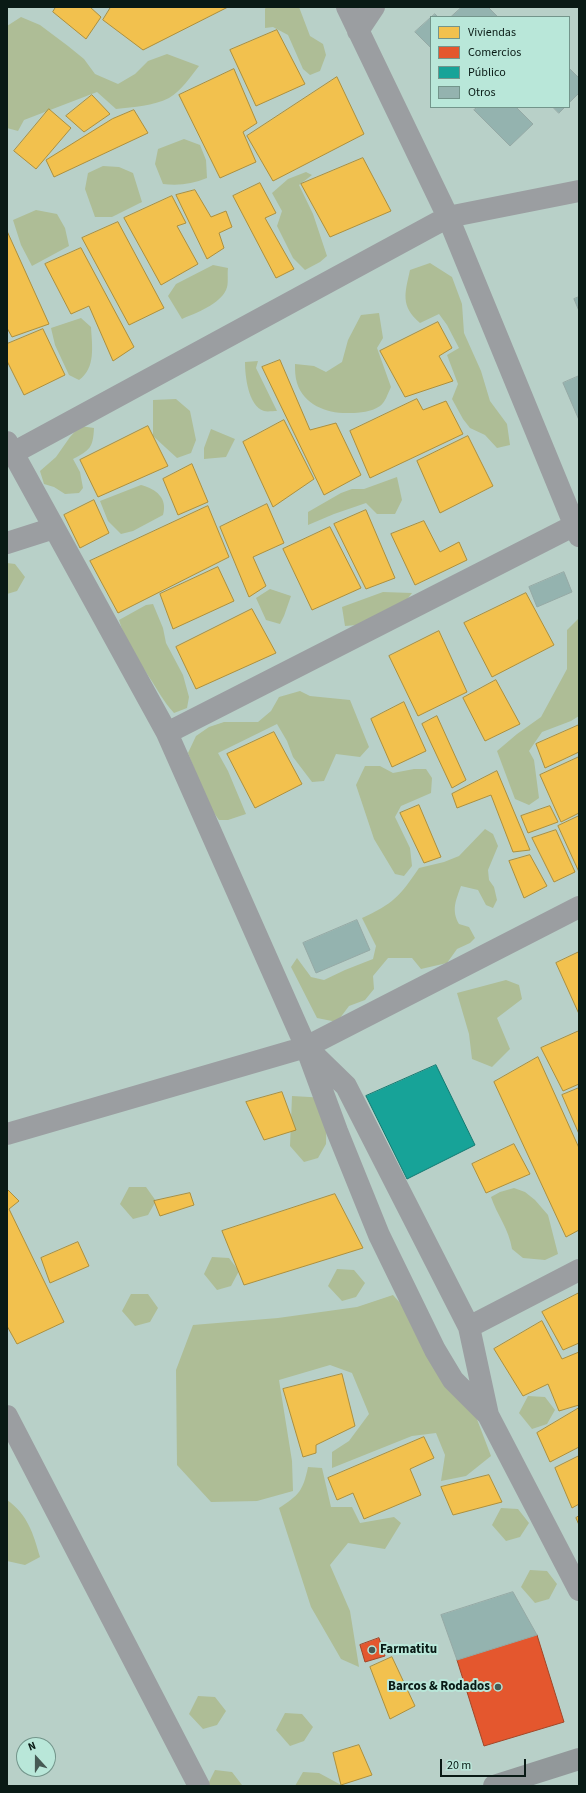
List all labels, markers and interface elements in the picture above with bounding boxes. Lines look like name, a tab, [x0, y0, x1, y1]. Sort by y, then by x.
legend	[430, 16, 570, 108]
text: Viviendas	[468, 24, 516, 41]
text: Comercios	[468, 44, 521, 61]
text: Público	[468, 64, 506, 81]
text: Otros	[468, 84, 496, 101]
place label: Farmatitu	[380, 1642, 437, 1658]
marker: Farmatitu	[367, 1645, 377, 1655]
place label: Barcos & Rodados	[388, 1679, 490, 1695]
marker: Barcos & Rodados	[493, 1682, 503, 1692]
north arrow	[16, 1737, 56, 1777]
text: N	[26, 1738, 38, 1755]
scale bar	[442, 1751, 528, 1777]
text: 20 m	[447, 1757, 471, 1774]

